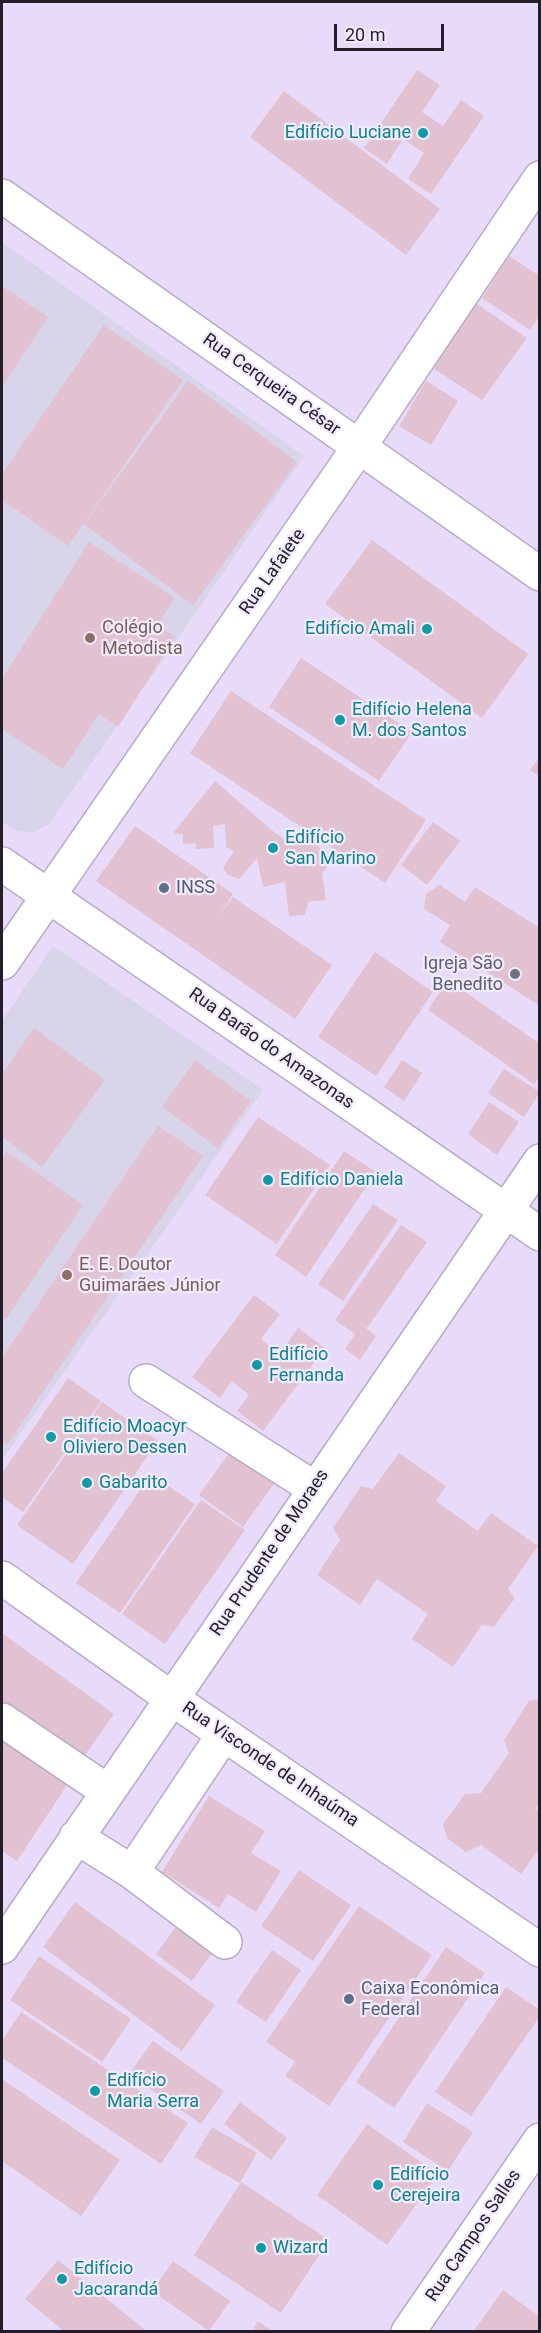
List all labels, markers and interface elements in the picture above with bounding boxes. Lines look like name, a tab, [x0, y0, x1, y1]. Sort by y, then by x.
scale bar	[337, 12, 446, 50]
text: 20 m	[345, 24, 385, 45]
place label: Edifício Luciane	[285, 122, 411, 144]
marker: Edifício Luciane	[416, 126, 430, 140]
street label: Rua Cerqueira César	[198, 329, 344, 441]
street label: Rua Lafaiete	[235, 525, 311, 619]
place label: Colégio Metodista	[102, 617, 183, 660]
place label: Edifício Amali	[305, 618, 415, 640]
marker: Edifício Amali	[420, 622, 434, 636]
marker: Colégio Metodista	[83, 631, 97, 645]
place label: Edifício Helena M. dos Santos	[352, 699, 472, 742]
marker: Edifício Helena M. dos Santos	[333, 713, 347, 727]
place label: Edifício San Marino	[285, 827, 376, 870]
marker: Edifício San Marino	[266, 841, 280, 855]
place label: INSS	[176, 877, 215, 899]
marker: INSS	[157, 881, 171, 895]
place label: Igreja São Benedito	[423, 953, 503, 996]
marker: Igreja São Benedito	[508, 967, 522, 981]
street label: Rua Barão do Amazonas	[184, 984, 358, 1114]
place label: Edifício Daniela	[280, 1169, 403, 1191]
marker: Edifício Daniela	[261, 1173, 275, 1187]
place label: E. E. Doutor Guimarães Júnior	[79, 1254, 221, 1296]
marker: E. E. Doutor Guimarães Júnior	[60, 1268, 74, 1282]
place label: Edifício Fernanda	[269, 1344, 344, 1386]
marker: Edifício Fernanda	[250, 1358, 264, 1372]
place label: Edifício Moacyr Oliviero Dessen	[63, 1416, 187, 1458]
marker: Edifício Moacyr Oliviero Dessen	[44, 1430, 58, 1444]
street label: Rua Prudente de Moraes	[206, 1465, 334, 1641]
place label: Gabarito	[99, 1472, 167, 1494]
marker: Gabarito	[80, 1476, 94, 1490]
street label: Rua Visconde de Inhaúma	[178, 1698, 362, 1832]
place label: Caixa Econômica Federal	[361, 1978, 499, 2020]
marker: Caixa Econômica Federal	[342, 1992, 356, 2006]
place label: Edifício Maria Serra	[107, 2070, 199, 2112]
marker: Edifício Maria Serra	[88, 2084, 102, 2098]
place label: Edifício Cerejeira	[390, 2164, 461, 2206]
street label: Rua Campos Salles	[422, 2166, 526, 2306]
marker: Edifício Cerejeira	[371, 2178, 385, 2192]
place label: Wizard	[273, 2237, 328, 2259]
marker: Wizard	[254, 2241, 268, 2255]
place label: Edifício Jacarandá	[74, 2258, 158, 2300]
marker: Edifício Jacarandá	[55, 2272, 69, 2286]

